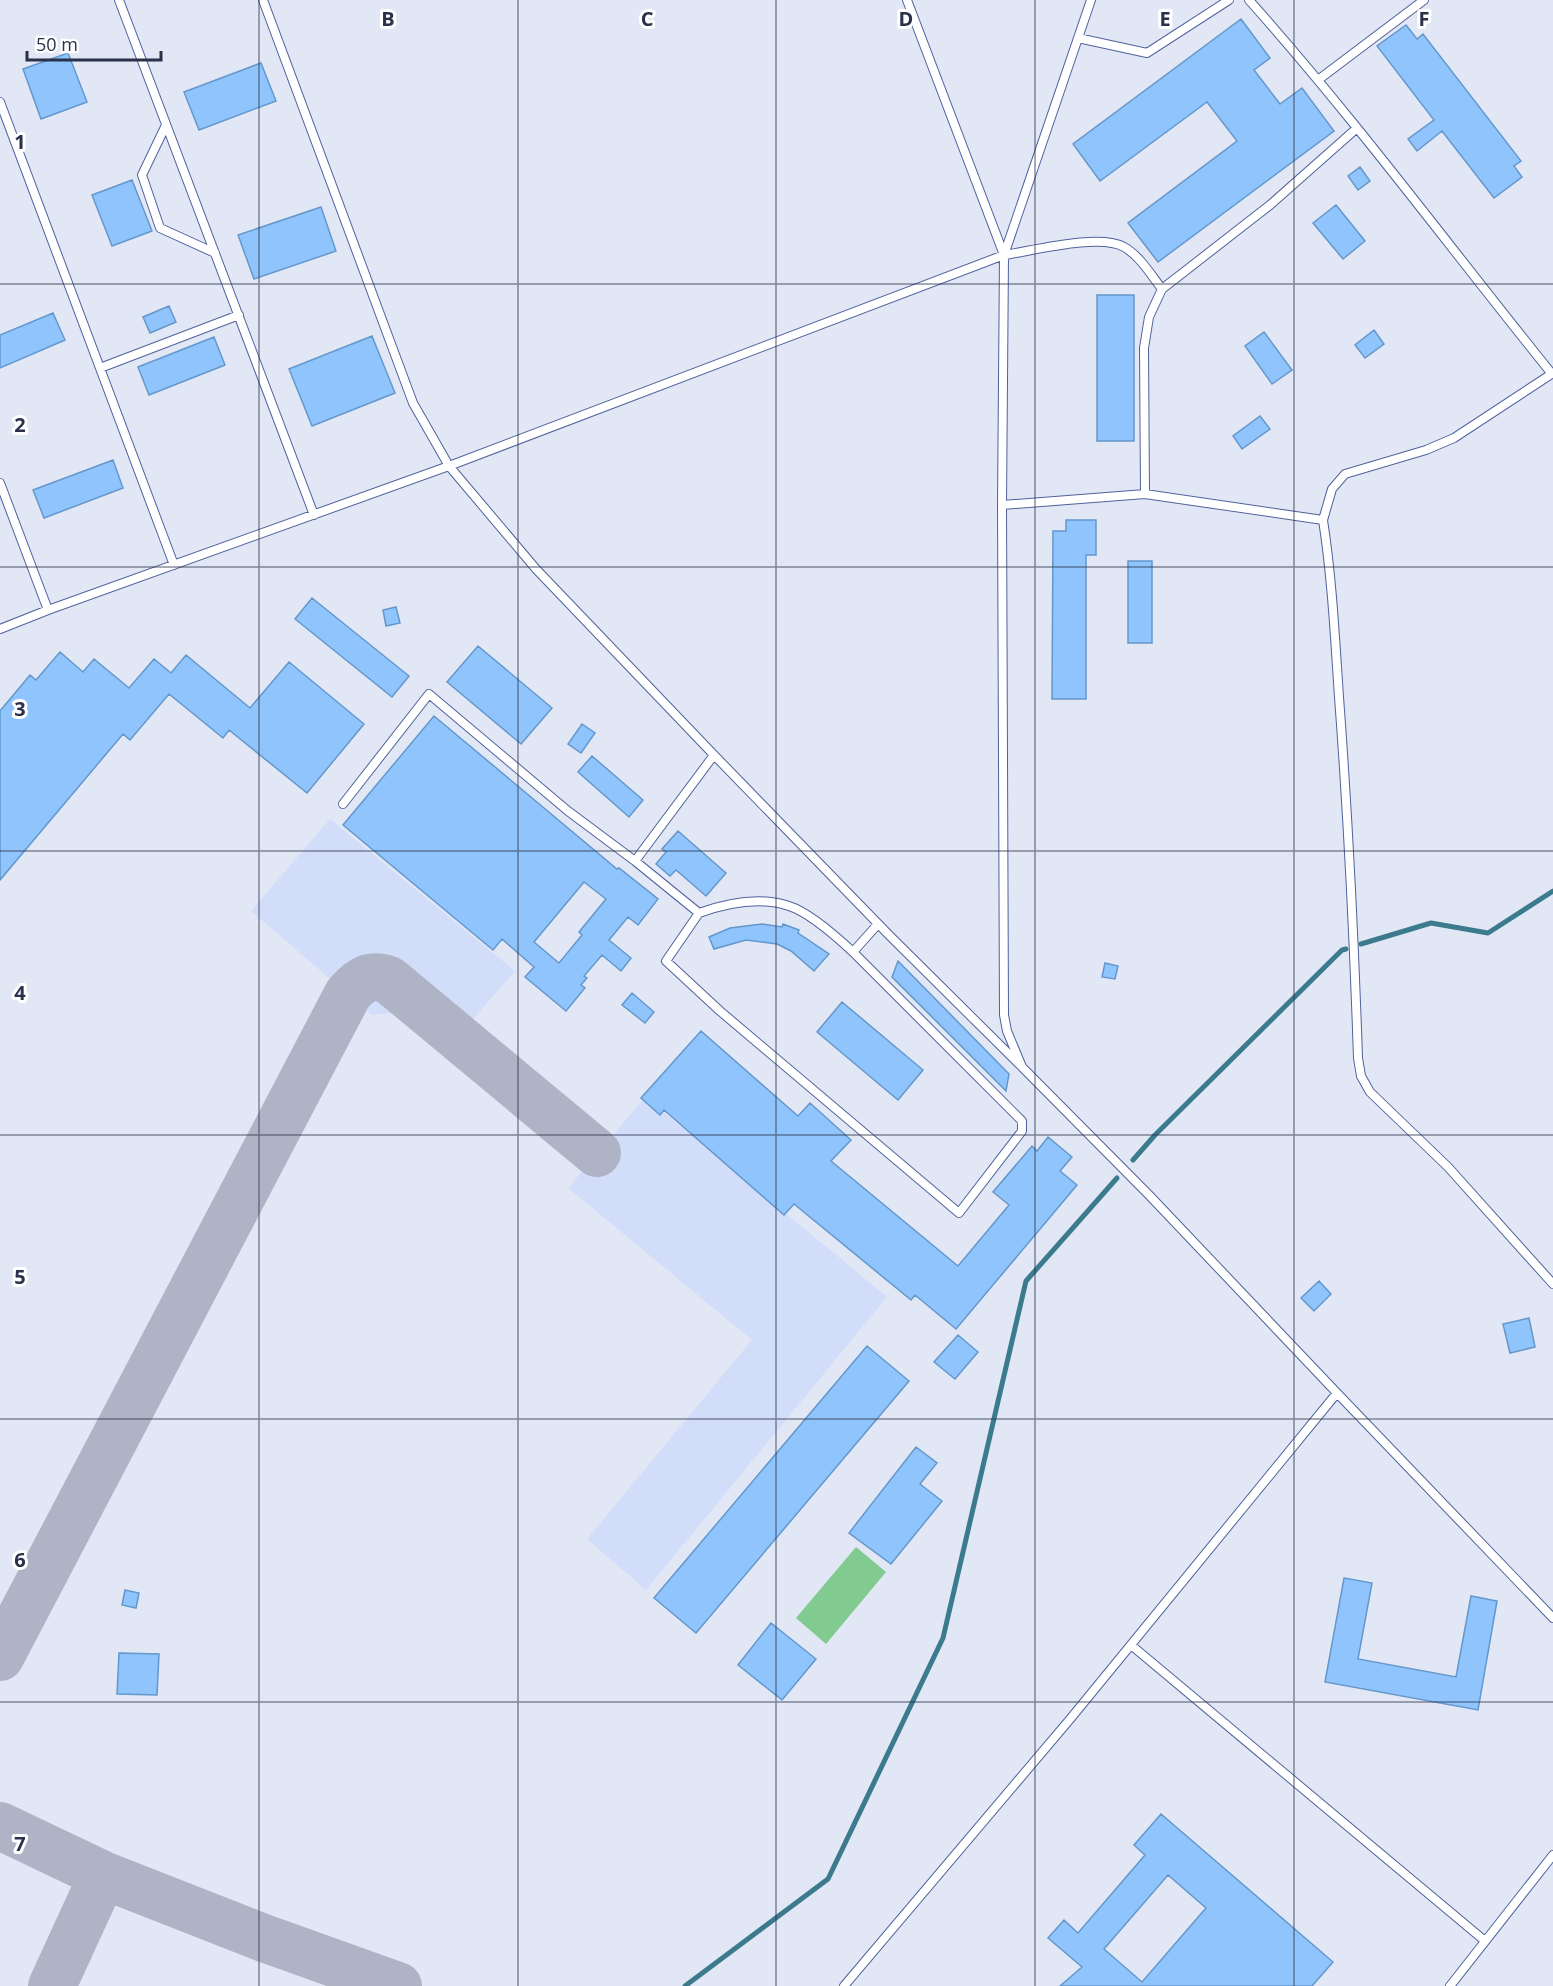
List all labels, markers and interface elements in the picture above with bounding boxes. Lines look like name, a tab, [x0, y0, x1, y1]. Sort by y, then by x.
text: B	[381, 5, 395, 32]
text: C	[641, 5, 654, 32]
text: D	[899, 5, 913, 32]
text: E	[1159, 5, 1171, 32]
text: F	[1419, 5, 1429, 32]
scale bar	[27, 24, 160, 62]
text: 50 m	[36, 32, 78, 56]
text: 1	[14, 128, 26, 155]
text: 2	[14, 411, 26, 438]
text: 3	[14, 695, 26, 722]
text: 4	[14, 979, 26, 1006]
text: 5	[14, 1263, 26, 1290]
text: 6	[14, 1546, 26, 1573]
text: 7	[14, 1830, 26, 1857]

